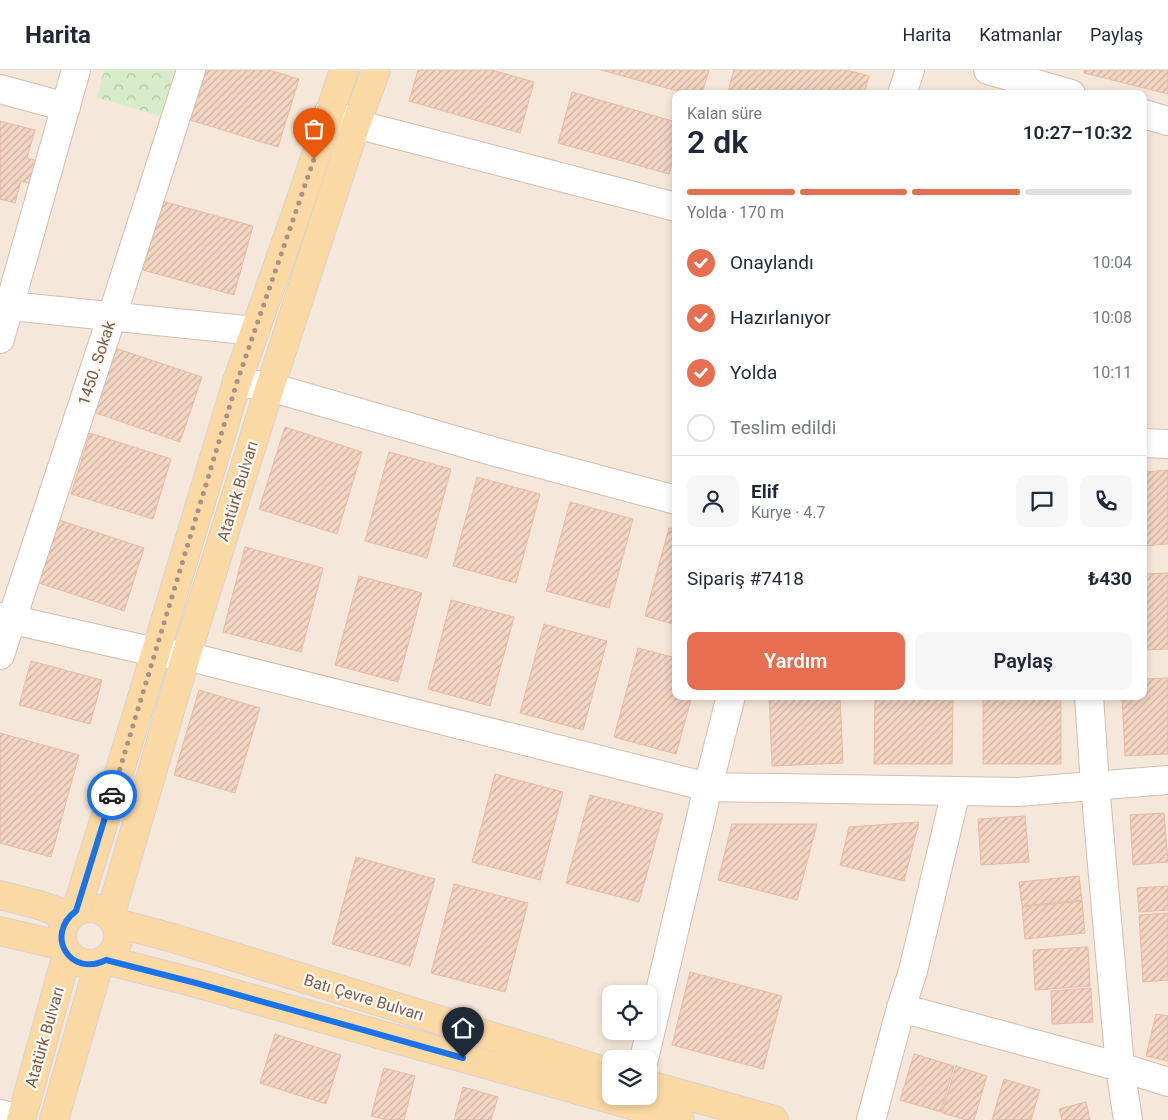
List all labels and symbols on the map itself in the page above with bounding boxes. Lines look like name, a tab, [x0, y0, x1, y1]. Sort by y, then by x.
pin	[293, 108, 335, 159]
street label: 1450. Sokak	[74, 318, 119, 408]
street label: Atatürk Bulvarı	[213, 439, 262, 544]
courier	[87, 770, 137, 820]
street label: Batı Çevre Bulvarı	[302, 970, 426, 1025]
street label: Atatürk Bulvarı	[21, 984, 68, 1090]
pin	[442, 1007, 484, 1058]

